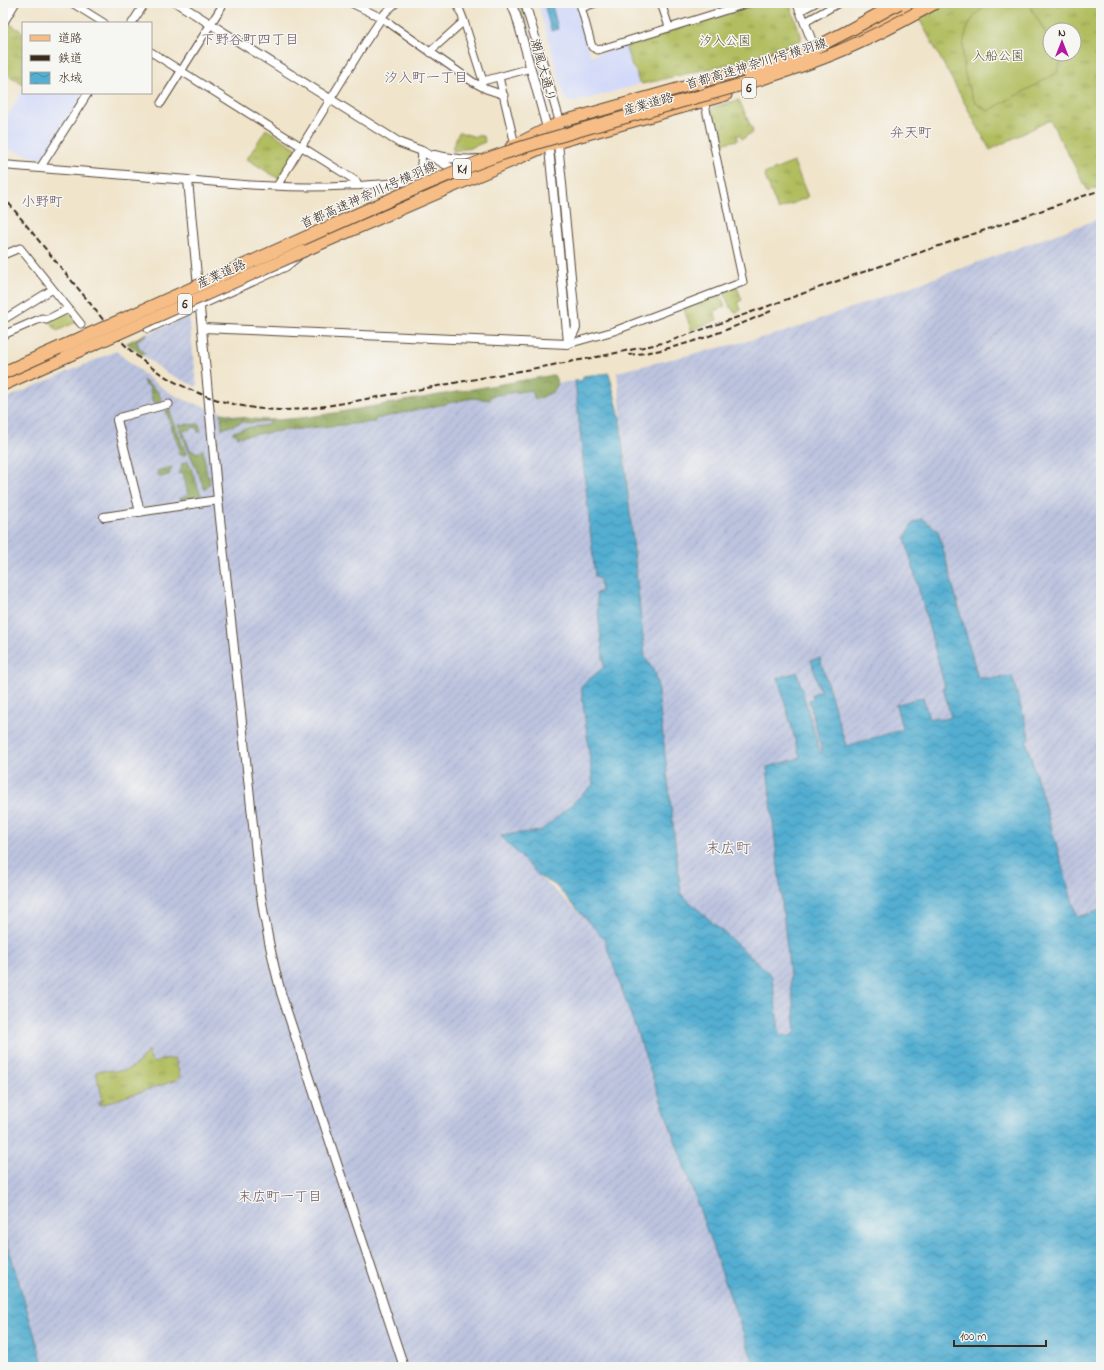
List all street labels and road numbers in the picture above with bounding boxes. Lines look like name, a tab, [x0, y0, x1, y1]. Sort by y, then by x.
street label: 首都高速神奈川1号横羽線	[683, 34, 831, 95]
street label: 潮風大通り	[525, 37, 560, 104]
road number: 6	[742, 78, 756, 98]
street label: 産業道路	[621, 88, 676, 121]
street label: 首都高速神奈川1号横羽線	[298, 156, 441, 234]
road number: K1	[453, 159, 471, 179]
street label: 産業道路	[194, 255, 249, 294]
road number: 6	[178, 294, 192, 314]

